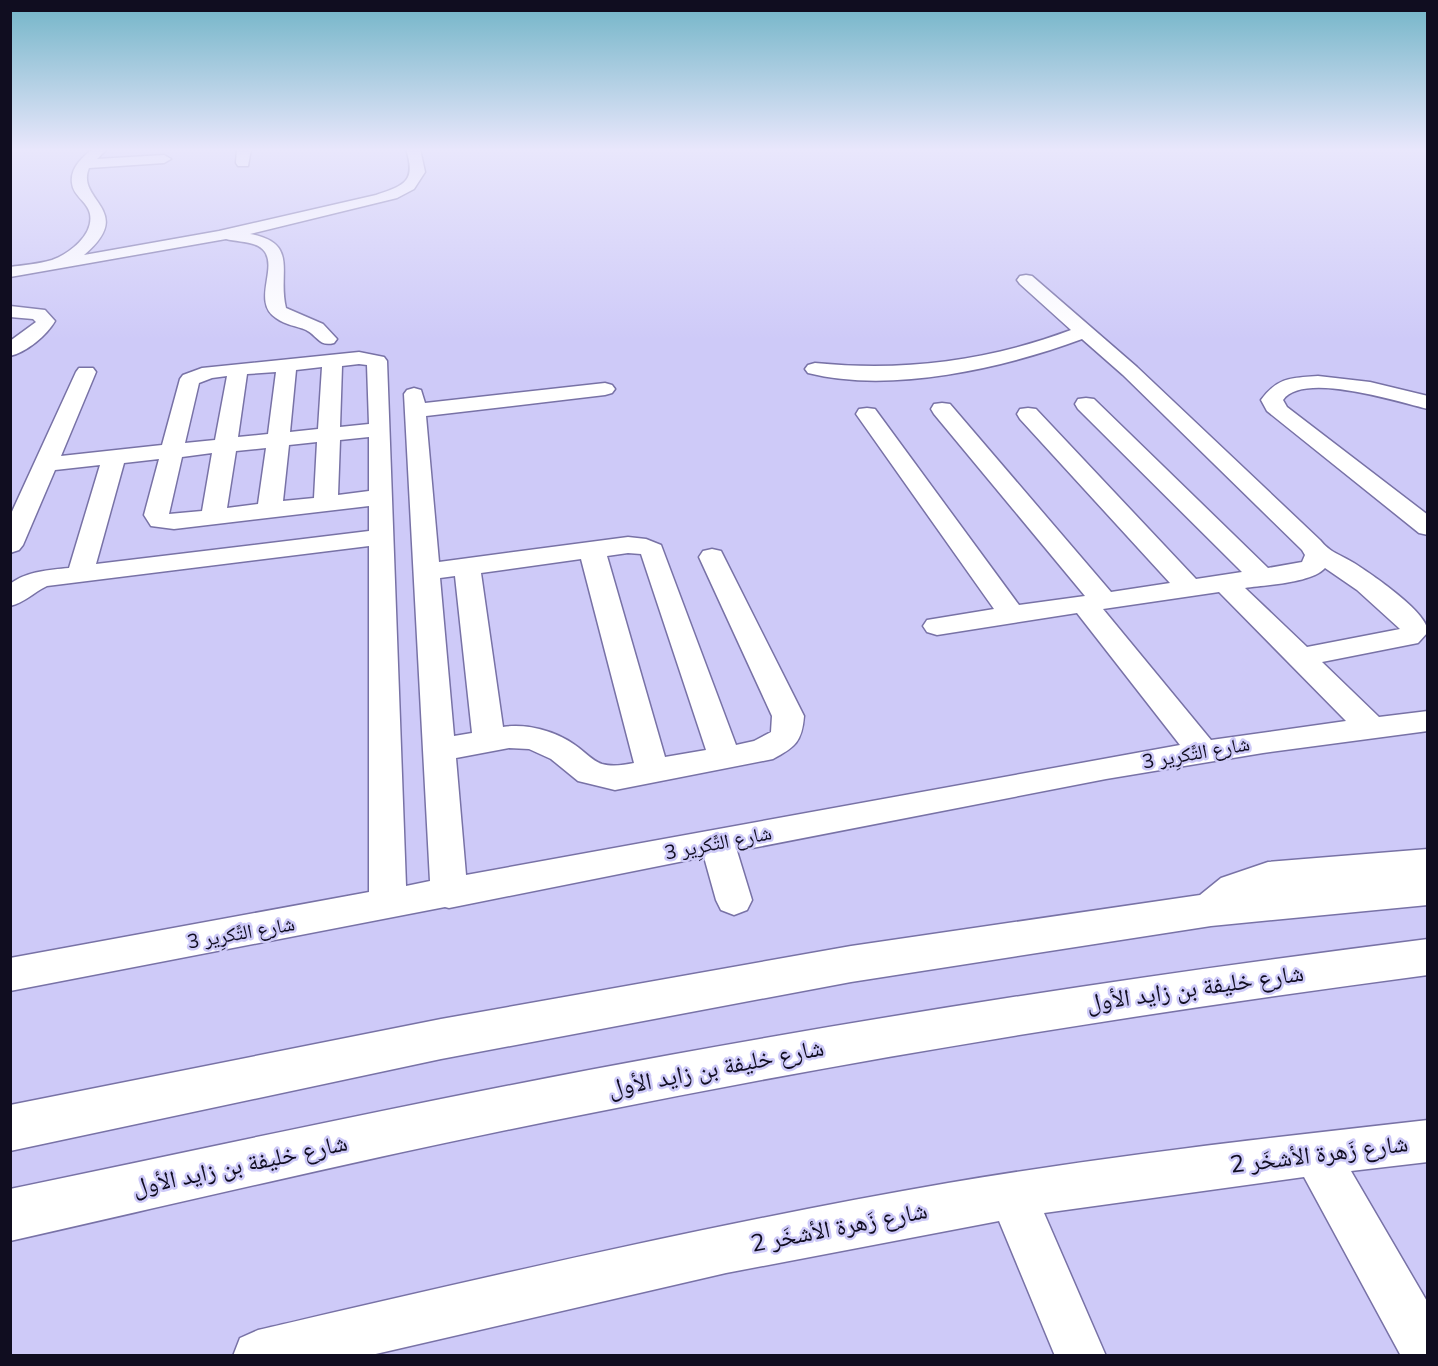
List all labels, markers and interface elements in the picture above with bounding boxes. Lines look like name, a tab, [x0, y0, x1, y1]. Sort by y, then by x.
street label: شارع التَّكرِير 3	[1140, 730, 1252, 777]
street label: شارع التَّكرِير 3	[662, 819, 774, 868]
street label: شارع التَّكرِير 3	[185, 910, 297, 957]
street label: شارع خليفة بن زايد الأول	[1084, 957, 1306, 1019]
street label: شارع خليفة بن زايد الأول	[605, 1031, 827, 1105]
street label: شارع خليفة بن زايد الأول	[130, 1127, 350, 1203]
street label: شارع زَهرة الأشخَر 2	[1228, 1127, 1410, 1181]
street label: شارع زَهرة الأشخَر 2	[748, 1194, 930, 1260]

